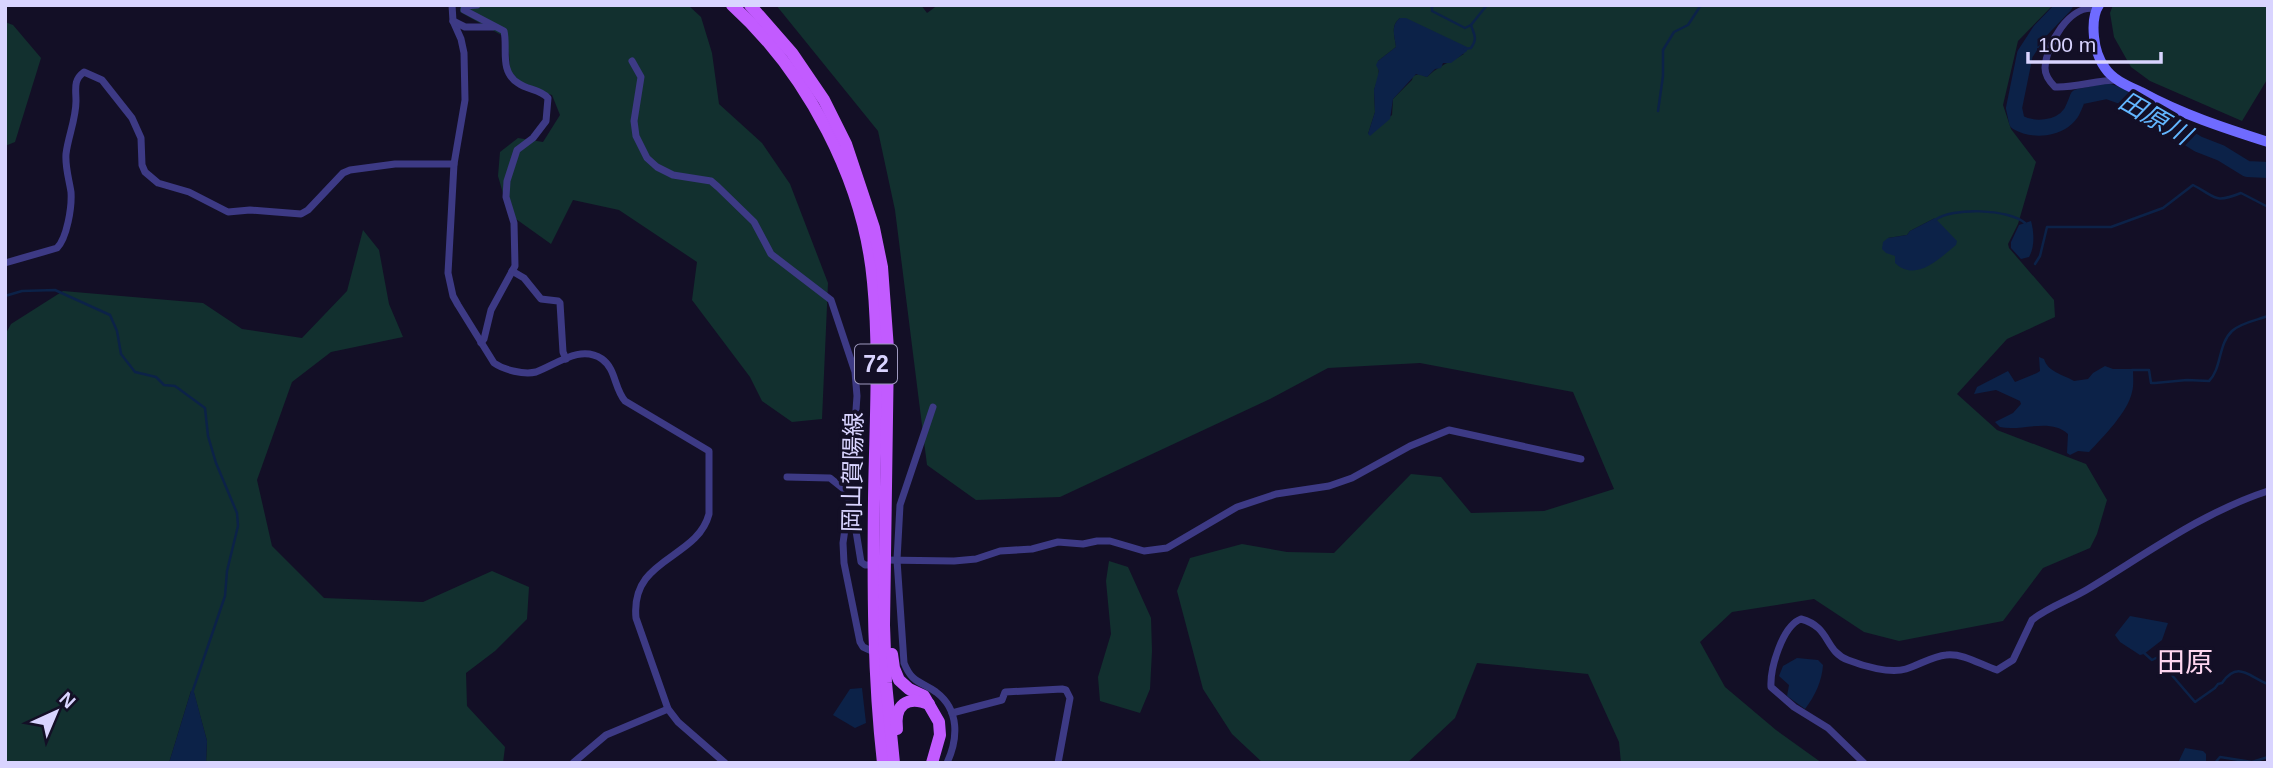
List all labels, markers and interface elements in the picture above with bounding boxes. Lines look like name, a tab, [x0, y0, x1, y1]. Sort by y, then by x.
scale bar	[2028, 21, 2161, 65]
text: 100 m	[2038, 33, 2096, 56]
water label: 田原川	[2114, 86, 2199, 152]
road number: 72	[855, 344, 897, 384]
street label: 岡山賀陽線	[838, 412, 867, 532]
district label: 田原	[2157, 647, 2213, 678]
north arrow	[21, 677, 91, 747]
text: N	[55, 688, 80, 712]

